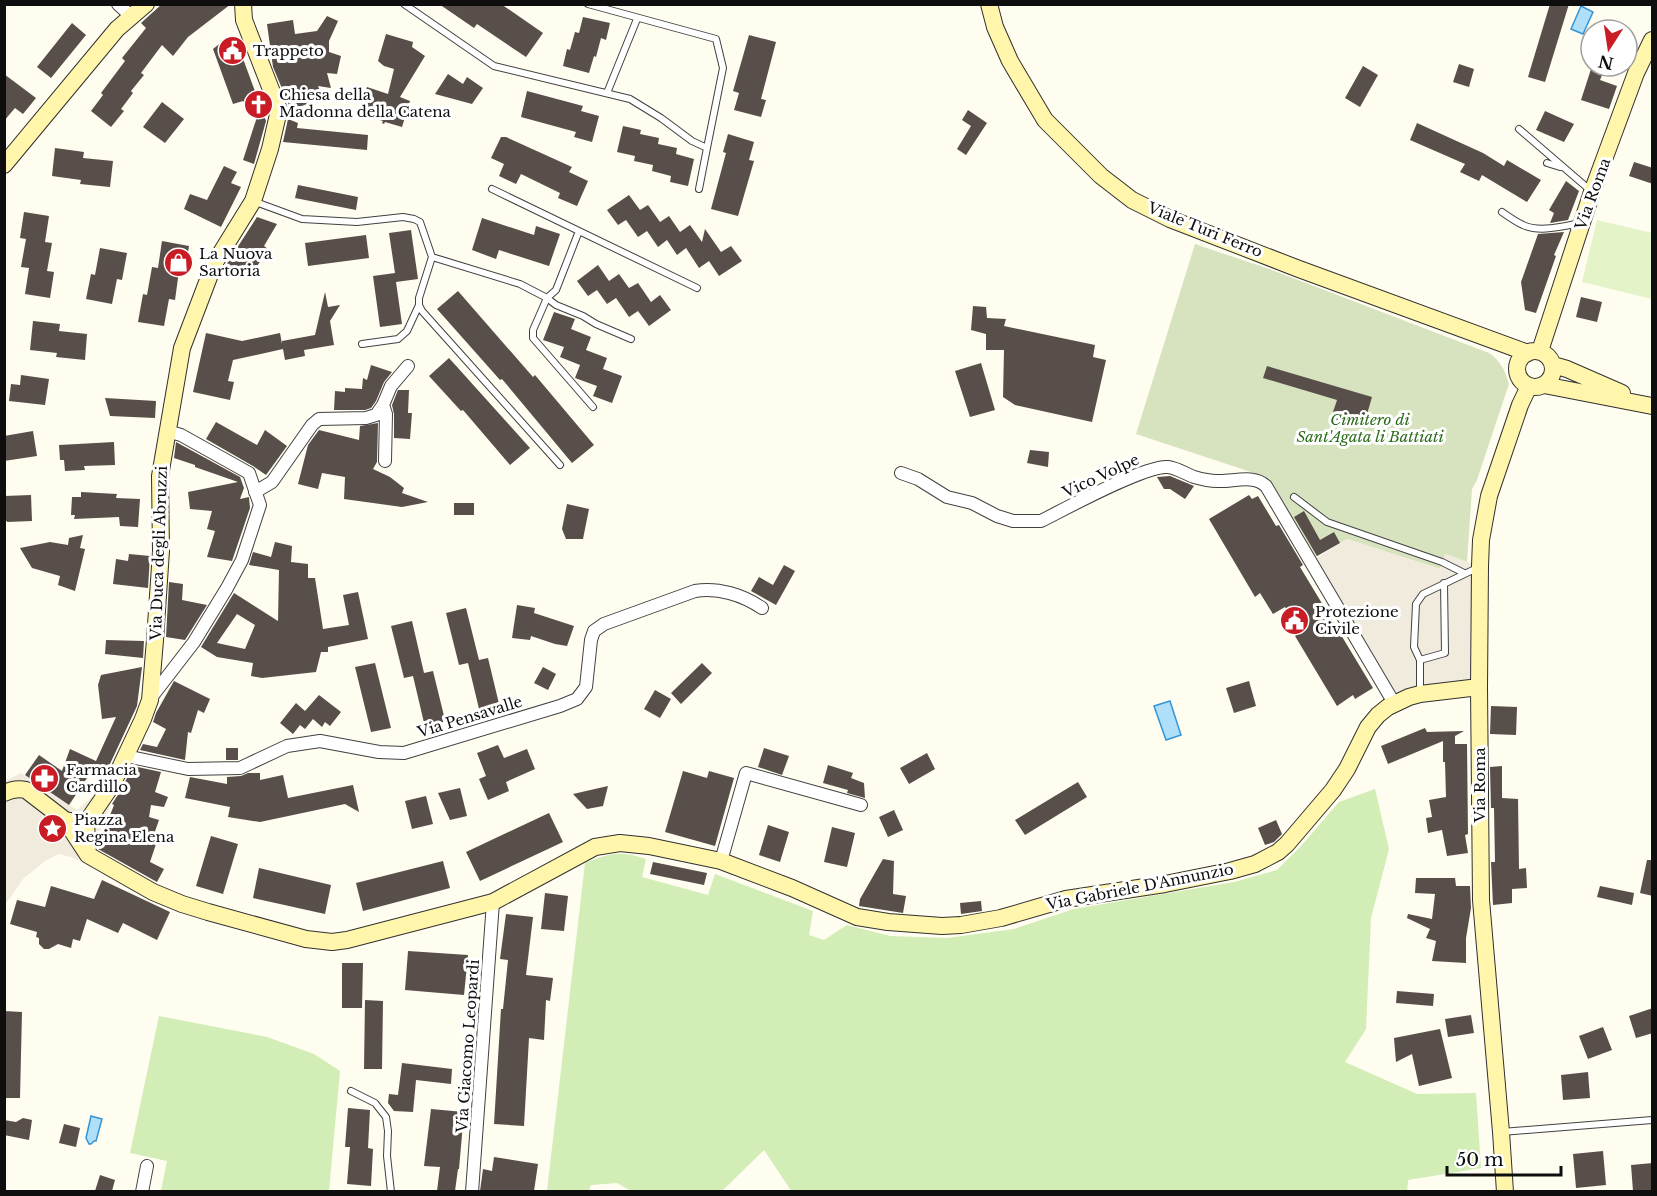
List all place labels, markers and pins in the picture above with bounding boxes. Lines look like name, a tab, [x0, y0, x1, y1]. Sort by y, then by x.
public building icon: Trappeto	[216, 35, 248, 67]
place label: Trappeto	[253, 41, 324, 60]
place label: Chiesa della Madonna della Catena	[279, 85, 452, 121]
church icon: Chiesa della Madonna della Catena	[242, 88, 274, 120]
place label: La Nuova Sartoria	[199, 244, 273, 280]
shop icon: La Nuova Sartoria	[162, 247, 194, 279]
place label: Protezione Civile	[1315, 602, 1399, 638]
public building icon: Protezione Civile	[1278, 605, 1310, 637]
place label: Farmacia Cardillo	[66, 760, 138, 796]
pharmacy icon: Farmacia Cardillo	[29, 763, 61, 795]
place label: Piazza Regina Elena	[74, 810, 175, 846]
place icon: Piazza Regina Elena	[37, 813, 69, 845]

